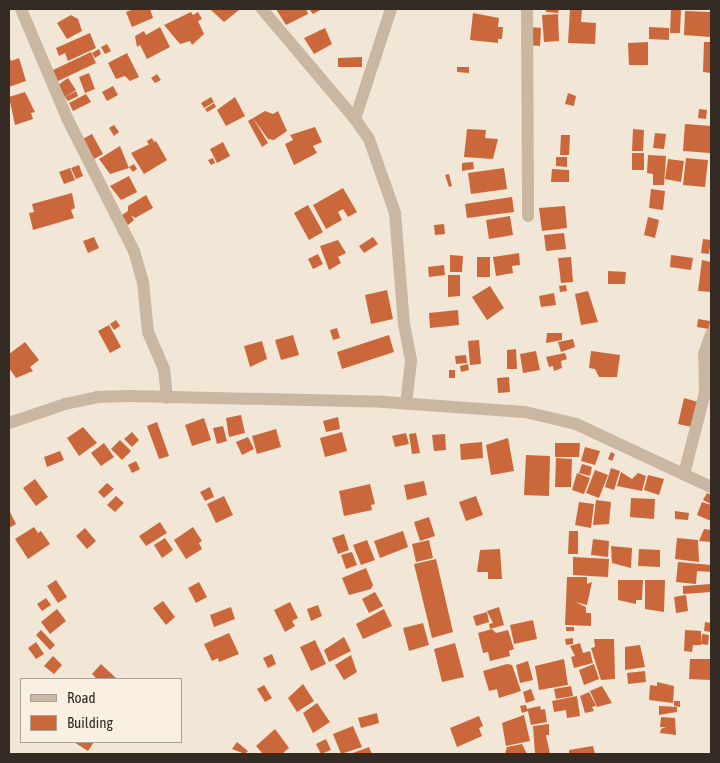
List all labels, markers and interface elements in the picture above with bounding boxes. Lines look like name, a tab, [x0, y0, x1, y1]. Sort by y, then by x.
legend	[20, 678, 182, 743]
text: Road	[67, 689, 96, 706]
text: Building	[67, 714, 113, 731]

